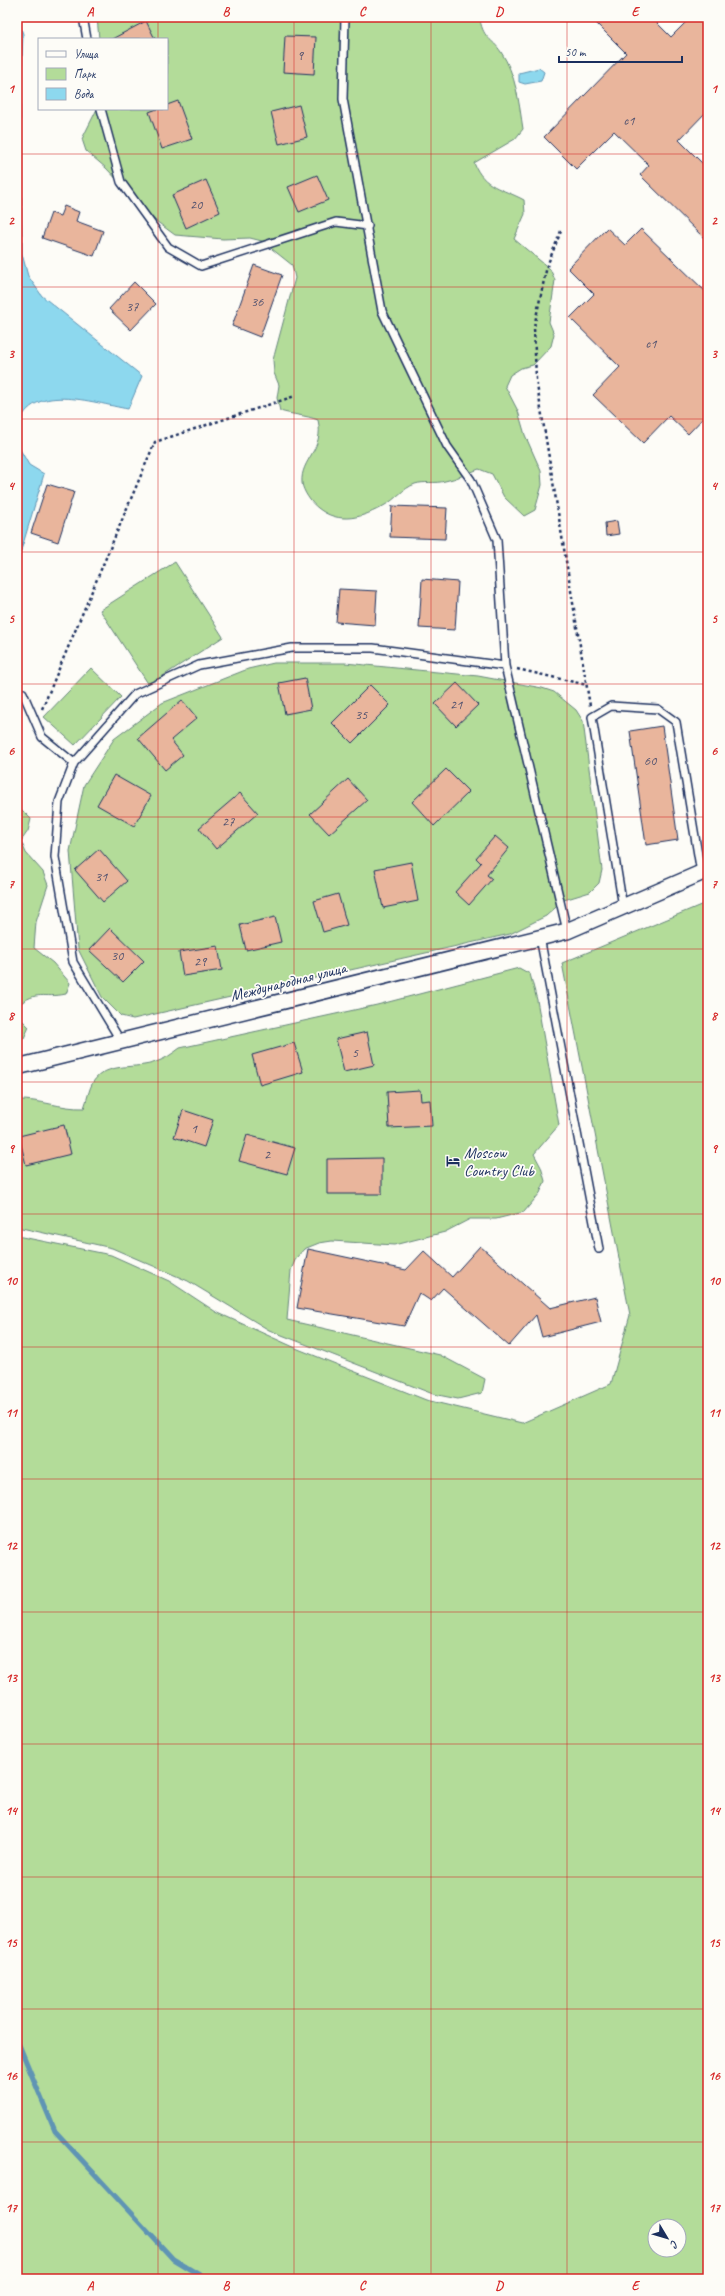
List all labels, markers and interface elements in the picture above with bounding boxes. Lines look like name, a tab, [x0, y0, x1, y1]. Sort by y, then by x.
text: A	[87, 4, 95, 20]
text: B	[223, 4, 231, 20]
text: C	[359, 4, 367, 20]
text: D	[495, 4, 504, 20]
text: E	[632, 4, 641, 20]
legend	[38, 38, 168, 110]
scale bar	[559, 38, 682, 64]
text: 50 m	[565, 44, 587, 60]
text: Улица	[74, 46, 99, 62]
house number: 9	[297, 47, 305, 64]
text: Парк	[74, 66, 97, 82]
text: 1	[8, 81, 16, 97]
text: 1	[711, 81, 719, 97]
text: Вода	[74, 86, 95, 102]
house number: с1	[623, 112, 635, 129]
house number: 20	[190, 196, 204, 213]
text: 2	[8, 213, 15, 229]
text: 2	[711, 213, 718, 229]
house number: 36	[251, 293, 264, 310]
house number: 37	[126, 298, 139, 315]
house number: с1	[645, 335, 657, 352]
text: 3	[8, 346, 15, 362]
text: 3	[711, 346, 718, 362]
text: 4	[8, 478, 16, 494]
text: 4	[711, 478, 719, 494]
text: 5	[8, 611, 15, 627]
text: 5	[711, 611, 718, 627]
house number: 21	[450, 696, 463, 713]
house number: 35	[355, 706, 368, 723]
text: 6	[8, 743, 15, 759]
text: 6	[711, 743, 718, 759]
house number: 60	[644, 752, 658, 769]
house number: 27	[222, 813, 235, 830]
house number: 31	[95, 868, 108, 885]
text: 7	[8, 876, 15, 892]
text: 7	[711, 876, 718, 892]
house number: 30	[111, 947, 125, 964]
house number: 29	[194, 953, 208, 970]
street label: Международная улица	[228, 958, 350, 1006]
text: 8	[8, 1008, 16, 1024]
text: 8	[711, 1008, 719, 1024]
house number: 5	[352, 1044, 359, 1061]
house number: 1	[191, 1120, 198, 1137]
text: 9	[8, 1141, 15, 1157]
text: 9	[711, 1141, 718, 1157]
place label: Moscow Country Club	[464, 1143, 535, 1181]
house number: 2	[264, 1146, 272, 1163]
hotel icon: Moscow Country Club	[445, 1153, 461, 1169]
text: 10	[5, 1273, 18, 1289]
text: 10	[708, 1273, 721, 1289]
text: 11	[5, 1405, 19, 1421]
text: 11	[708, 1405, 722, 1421]
text: 12	[5, 1538, 18, 1554]
text: 12	[708, 1538, 721, 1554]
text: 13	[5, 1670, 18, 1686]
text: 13	[708, 1670, 721, 1686]
text: 14	[5, 1803, 19, 1819]
text: 14	[708, 1803, 722, 1819]
text: 15	[5, 1935, 18, 1951]
text: 15	[708, 1935, 721, 1951]
text: 16	[5, 2068, 18, 2084]
text: 16	[708, 2068, 721, 2084]
text: 17	[5, 2200, 18, 2216]
text: 17	[708, 2200, 721, 2216]
north arrow	[647, 2218, 687, 2258]
text: С	[667, 2238, 682, 2252]
text: A	[87, 2278, 95, 2294]
text: B	[223, 2278, 231, 2294]
text: C	[359, 2278, 367, 2294]
text: D	[495, 2278, 504, 2294]
text: E	[632, 2278, 641, 2294]

